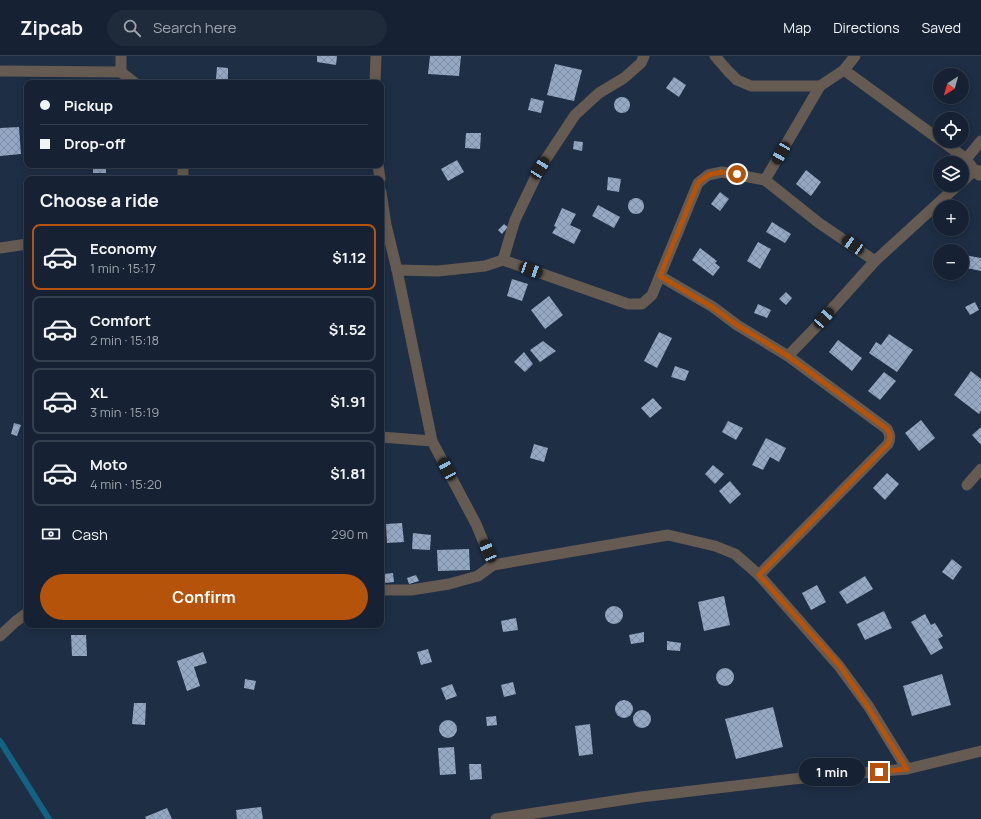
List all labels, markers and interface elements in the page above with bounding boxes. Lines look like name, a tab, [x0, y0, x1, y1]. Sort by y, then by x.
search box	[107, 10, 387, 46]
text: Zipcab	[20, 15, 83, 41]
icon: search	[121, 17, 143, 39]
text: Search here	[153, 17, 236, 38]
text: Map	[783, 18, 811, 37]
text: Directions	[833, 18, 900, 37]
text: Saved	[922, 18, 961, 37]
north arrow	[933, 68, 969, 104]
map controls	[933, 68, 969, 280]
text: Pickup	[64, 95, 113, 116]
button: locate	[933, 112, 969, 148]
text: Drop-off	[64, 133, 125, 154]
car	[770, 140, 792, 166]
car	[528, 155, 552, 181]
button: layers	[933, 156, 969, 192]
route start	[728, 165, 746, 183]
text: Choose a ride	[40, 188, 159, 212]
button: +	[933, 200, 969, 236]
car	[840, 233, 866, 257]
text: Economy	[90, 238, 157, 259]
icon: car	[42, 239, 78, 275]
button: −	[933, 244, 969, 280]
text: $1.12	[332, 247, 366, 268]
text: 1 min · 15:17	[90, 259, 156, 277]
car	[518, 260, 544, 280]
car	[812, 305, 836, 331]
text: Comfort	[90, 310, 151, 331]
icon: car	[42, 311, 78, 347]
text: $1.52	[329, 319, 366, 340]
text: 2 min · 15:18	[90, 331, 159, 349]
text: XL	[90, 382, 108, 403]
icon: car	[42, 383, 78, 419]
text: $1.91	[330, 391, 366, 412]
text: 3 min · 15:19	[90, 403, 159, 421]
text: Moto	[90, 454, 127, 475]
icon: car	[42, 455, 78, 491]
car	[436, 456, 458, 482]
text: $1.81	[330, 463, 366, 484]
text: 4 min · 15:20	[90, 475, 162, 493]
icon: cash	[40, 523, 62, 545]
text: Cash	[72, 524, 108, 545]
text: 290 m	[331, 525, 368, 543]
car	[478, 538, 498, 564]
button: Confirm	[40, 574, 368, 620]
callout: 1 min	[799, 758, 865, 786]
text: 1 min	[816, 763, 848, 781]
route end	[870, 763, 888, 781]

